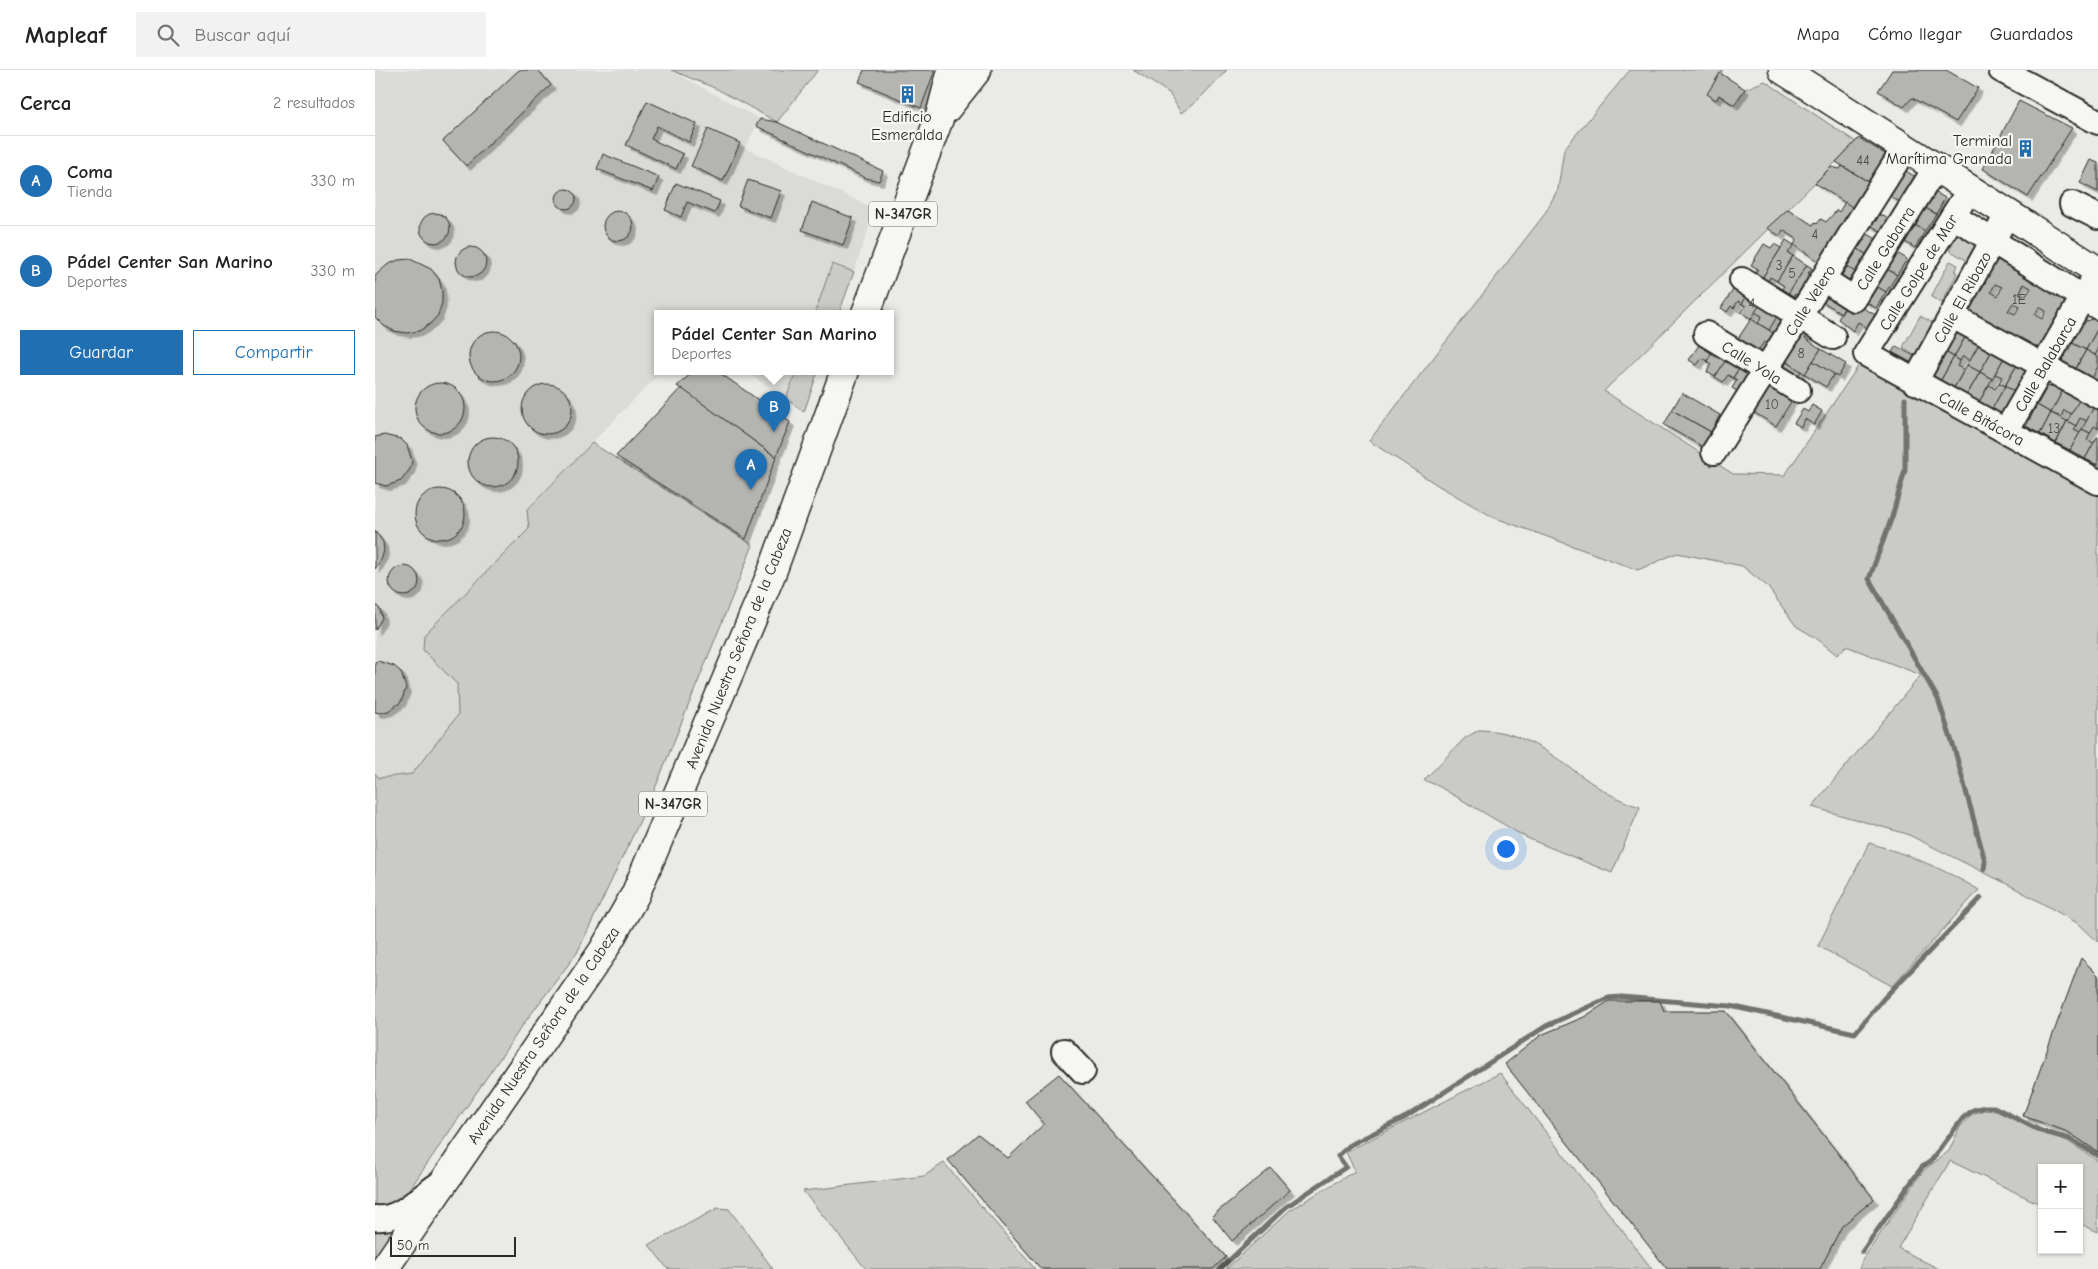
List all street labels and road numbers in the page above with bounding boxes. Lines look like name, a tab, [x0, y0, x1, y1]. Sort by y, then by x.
road number: N-347GR	[869, 202, 937, 226]
street label: Calle Gabarra	[1853, 203, 1919, 294]
street label: Calle Golpe de Mar	[1876, 211, 1962, 334]
street label: Calle El Ribazo	[1930, 249, 1995, 346]
street label: Calle Velero	[1782, 262, 1840, 339]
street label: Calle Balabarca	[2011, 314, 2080, 415]
street label: Calle Yola	[1718, 337, 1785, 388]
street label: Calle Bitácora	[1936, 388, 2027, 450]
street label: Avenida Nuestra Señora de la Cabeza	[682, 525, 796, 771]
road number: N-347GR	[639, 792, 707, 816]
street label: Avenida Nuestra Señora de la Cabeza	[464, 924, 623, 1148]

